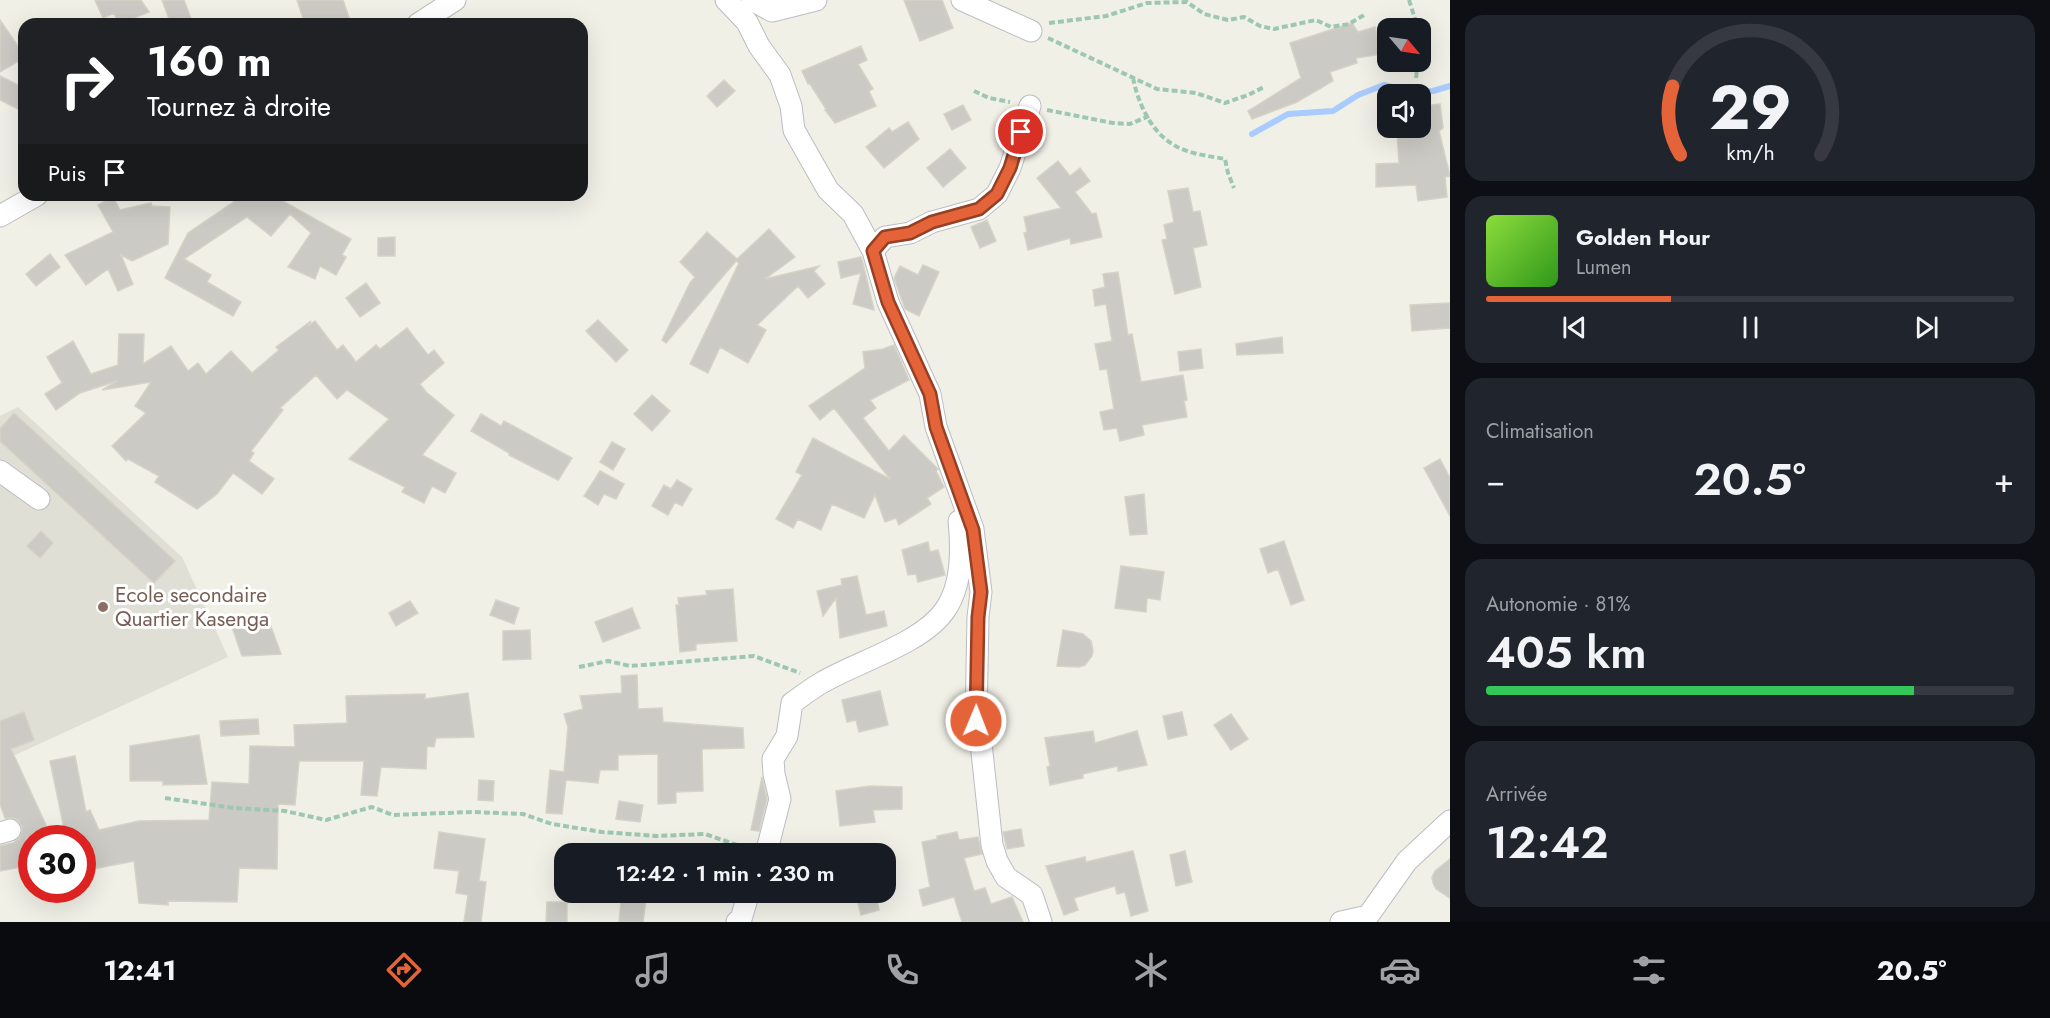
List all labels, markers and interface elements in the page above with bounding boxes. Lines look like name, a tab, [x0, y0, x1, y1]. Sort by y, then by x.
north arrow	[1377, 18, 1431, 72]
map controls	[1377, 18, 1431, 138]
text: 160 m	[147, 31, 271, 92]
icon: right	[48, 42, 126, 120]
text: 29	[1709, 62, 1791, 152]
button: sound	[1377, 84, 1431, 138]
text: Tournez à droite	[147, 87, 331, 126]
pin	[995, 106, 1046, 157]
icon: arrive	[1004, 115, 1037, 148]
text: km/h	[1726, 138, 1774, 169]
icon: arrive	[98, 156, 131, 189]
text: Puis	[48, 157, 86, 189]
text: Golden Hour	[1576, 221, 1710, 253]
text: Lumen	[1576, 253, 1632, 282]
icon: previous	[1558, 311, 1591, 344]
icon: pause	[1734, 311, 1767, 344]
icon: next	[1910, 311, 1943, 344]
text: Climatisation	[1486, 417, 1594, 446]
text: 20.5°	[1693, 447, 1806, 512]
text: −	[1486, 457, 1505, 504]
text: +	[1994, 457, 2014, 504]
place label: Ecole secondaire Quartier Kasenga	[115, 580, 269, 634]
text: Autonomie · 81%	[1486, 590, 1630, 619]
marker: Ecole secondaire Quartier Kasenga	[96, 600, 110, 614]
text: 405 km	[1486, 620, 1647, 685]
position arrow	[944, 689, 1008, 753]
text: Arrivée	[1486, 780, 1547, 809]
text: 12:42	[1486, 810, 1609, 875]
speed limit sign: 30	[18, 825, 96, 903]
text: 12:42 · 1 min · 230 m	[615, 857, 835, 889]
icon: directions	[383, 949, 425, 991]
icon: music	[632, 949, 674, 991]
icon: phone	[881, 949, 923, 991]
icon: climate	[1130, 949, 1172, 991]
icon: car	[1379, 949, 1421, 991]
icon: filters	[1628, 949, 1670, 991]
text: 12:41	[103, 951, 176, 990]
text: 20.5°	[1877, 951, 1947, 990]

